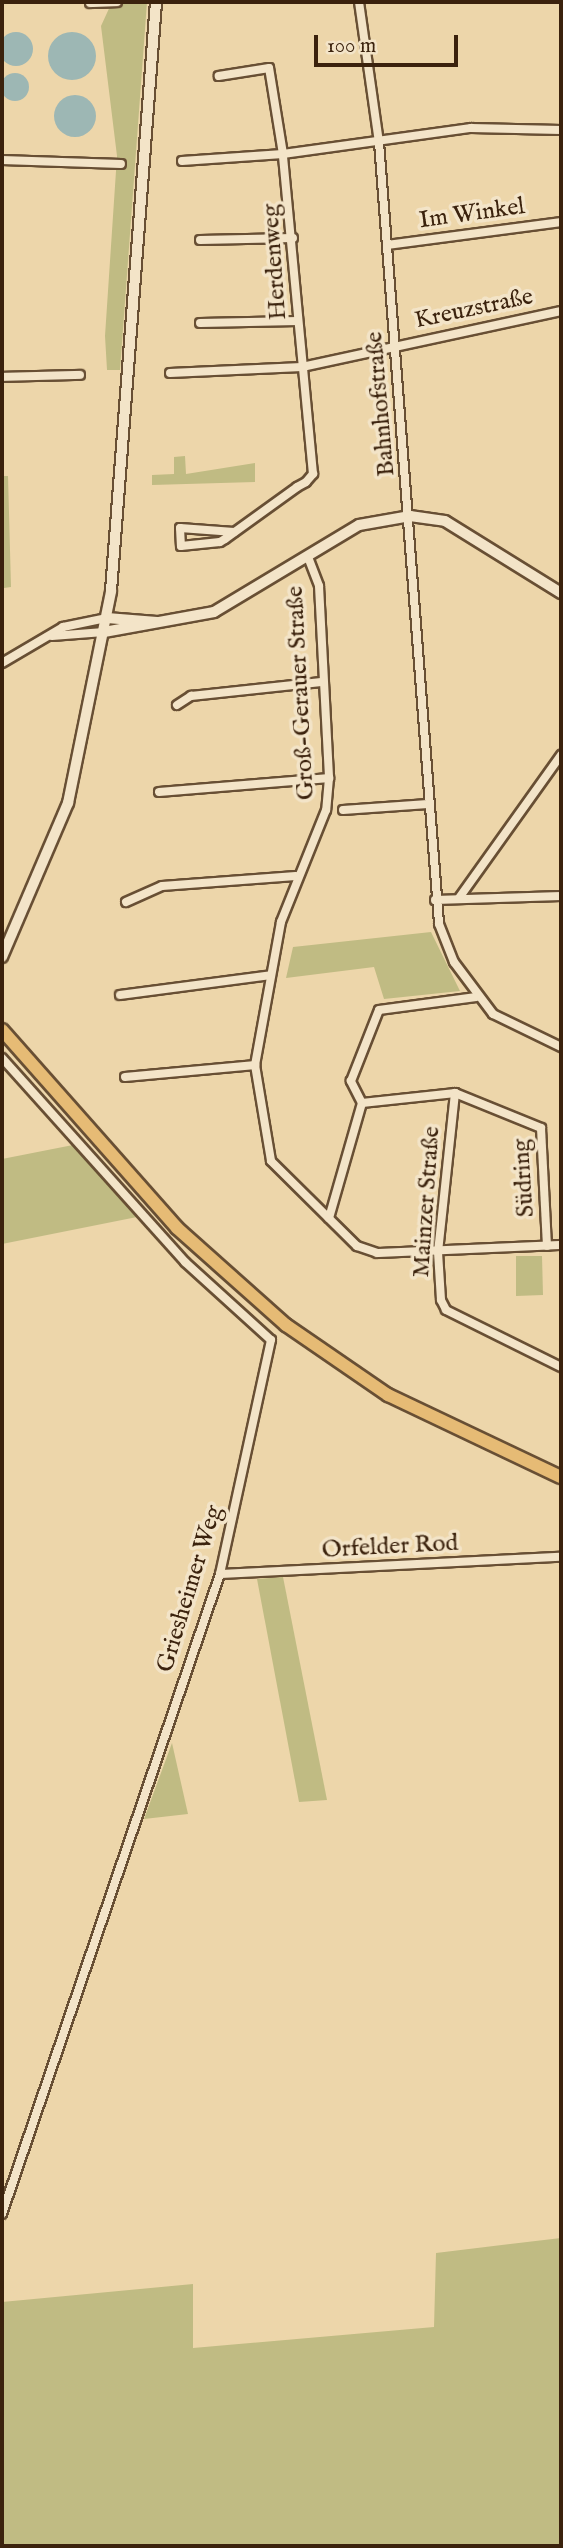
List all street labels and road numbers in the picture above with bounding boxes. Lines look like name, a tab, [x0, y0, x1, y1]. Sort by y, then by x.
street label: Im Winkel	[417, 192, 527, 236]
street label: Herdenweg	[257, 203, 293, 321]
street label: Kreuzstraße	[412, 282, 536, 336]
street label: Bahnhofstraße	[360, 330, 402, 478]
street label: Groß-Gerauer Straße	[281, 585, 321, 801]
street label: Mainzer Straße	[407, 1125, 447, 1279]
street label: Südring	[507, 1138, 541, 1218]
street label: Griesheimer Weg	[151, 1502, 229, 1676]
street label: Orfelder Rod	[321, 1529, 459, 1565]

